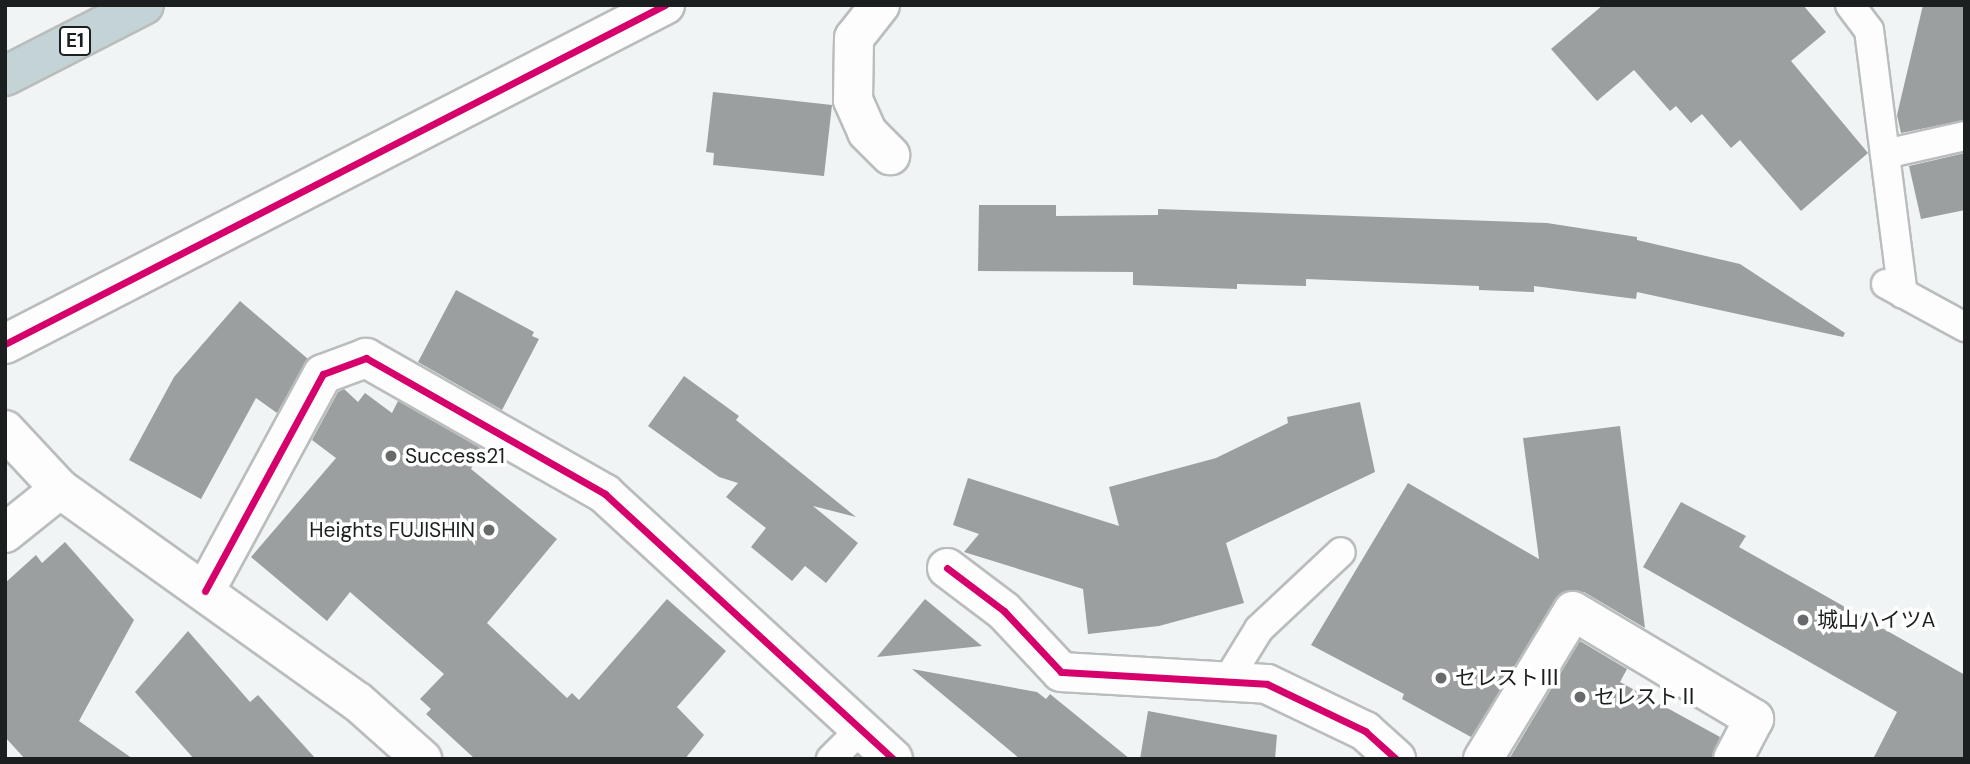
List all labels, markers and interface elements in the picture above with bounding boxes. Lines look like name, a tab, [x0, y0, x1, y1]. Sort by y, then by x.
road number: E1	[57, 25, 92, 56]
place label: Success21	[405, 443, 505, 469]
marker: Success21	[383, 448, 399, 464]
place label: Heights FUJISHIN	[309, 517, 475, 543]
marker: Heights FUJISHIN	[481, 522, 497, 538]
place label: 城山ハイツA	[1817, 607, 1936, 633]
marker: 城山ハイツA	[1795, 612, 1811, 628]
place label: セレストⅢ	[1455, 665, 1560, 691]
marker: セレストⅢ	[1433, 670, 1449, 686]
place label: セレストⅡ	[1594, 684, 1699, 710]
marker: セレストⅡ	[1572, 689, 1588, 705]

